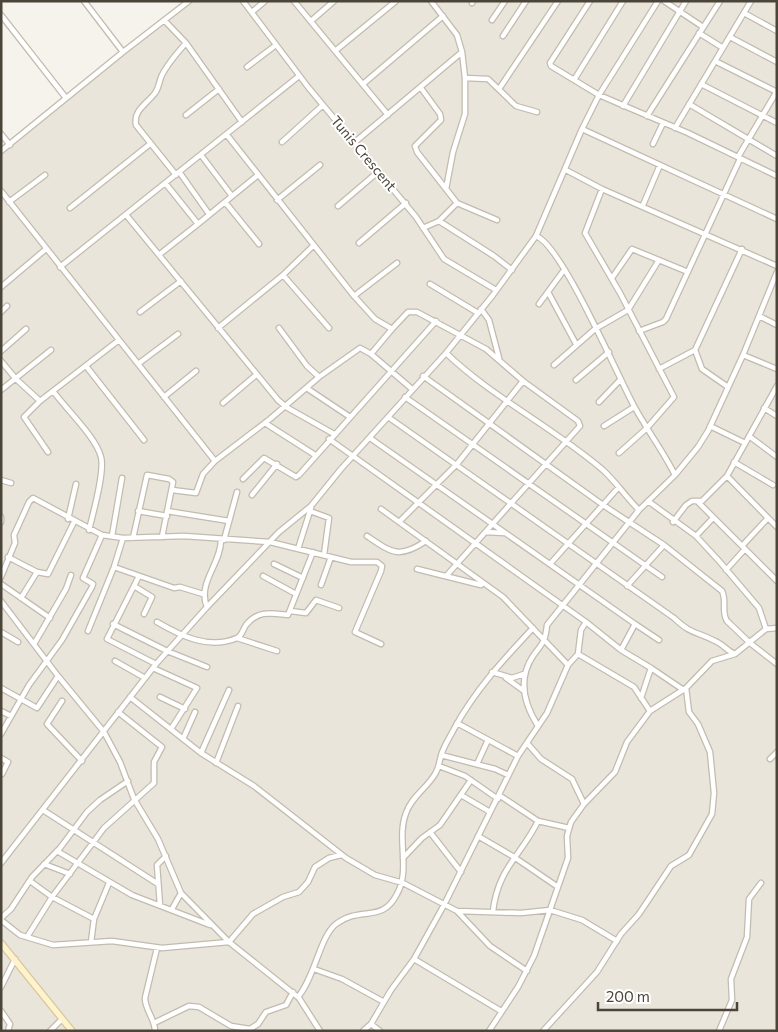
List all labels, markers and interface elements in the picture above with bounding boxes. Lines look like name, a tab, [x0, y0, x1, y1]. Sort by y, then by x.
street label: Tunis Crescent	[328, 112, 401, 194]
scale bar	[598, 980, 737, 1012]
text: 200 m	[606, 987, 650, 1005]

